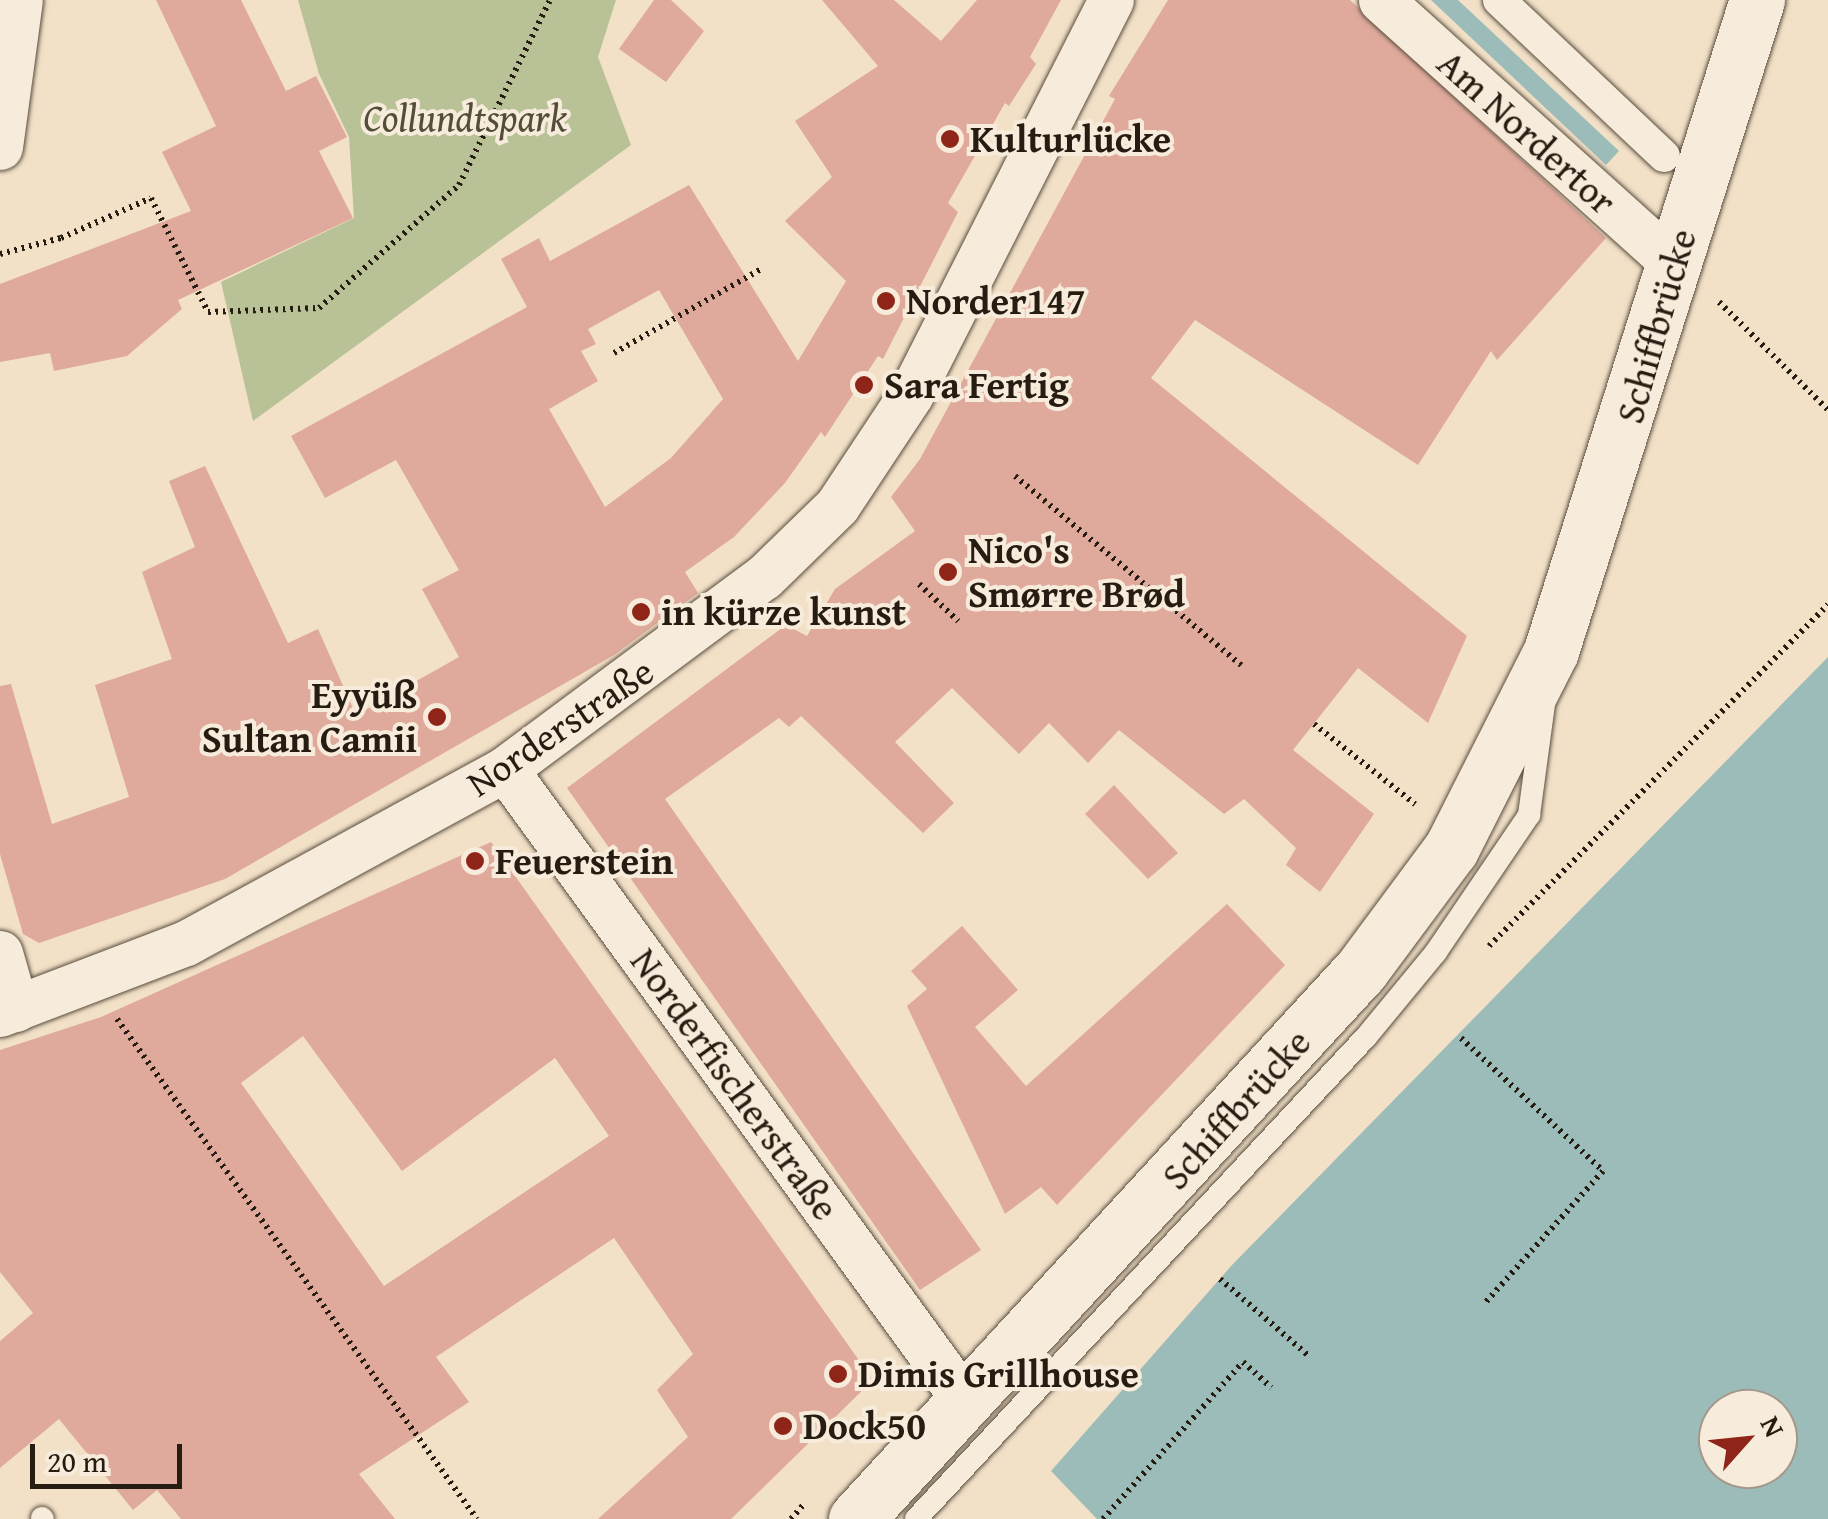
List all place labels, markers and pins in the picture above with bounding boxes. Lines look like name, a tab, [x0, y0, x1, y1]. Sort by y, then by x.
place label: Kulturlücke	[970, 116, 1171, 162]
marker: Kulturlücke	[939, 128, 961, 150]
place label: Norder147	[906, 278, 1086, 324]
marker: Norder147	[875, 290, 897, 312]
place label: Sara Fertig	[884, 362, 1069, 408]
marker: Sara Fertig	[853, 374, 875, 396]
place label: Nico's Smørre Brød	[968, 527, 1185, 616]
marker: Nico's Smørre Brød	[937, 561, 959, 583]
place label: in kürze kunst	[661, 589, 906, 635]
marker: in kürze kunst	[630, 601, 652, 623]
place label: Eyyüß Sultan Camii	[202, 672, 417, 762]
marker: Eyyüß Sultan Camii	[426, 706, 448, 728]
place label: Feuerstein	[495, 838, 673, 884]
marker: Feuerstein	[464, 850, 486, 872]
place label: Dimis Grillhouse	[858, 1351, 1139, 1397]
marker: Dimis Grillhouse	[827, 1363, 849, 1385]
place label: Dock50	[803, 1403, 926, 1449]
marker: Dock50	[772, 1415, 794, 1437]

